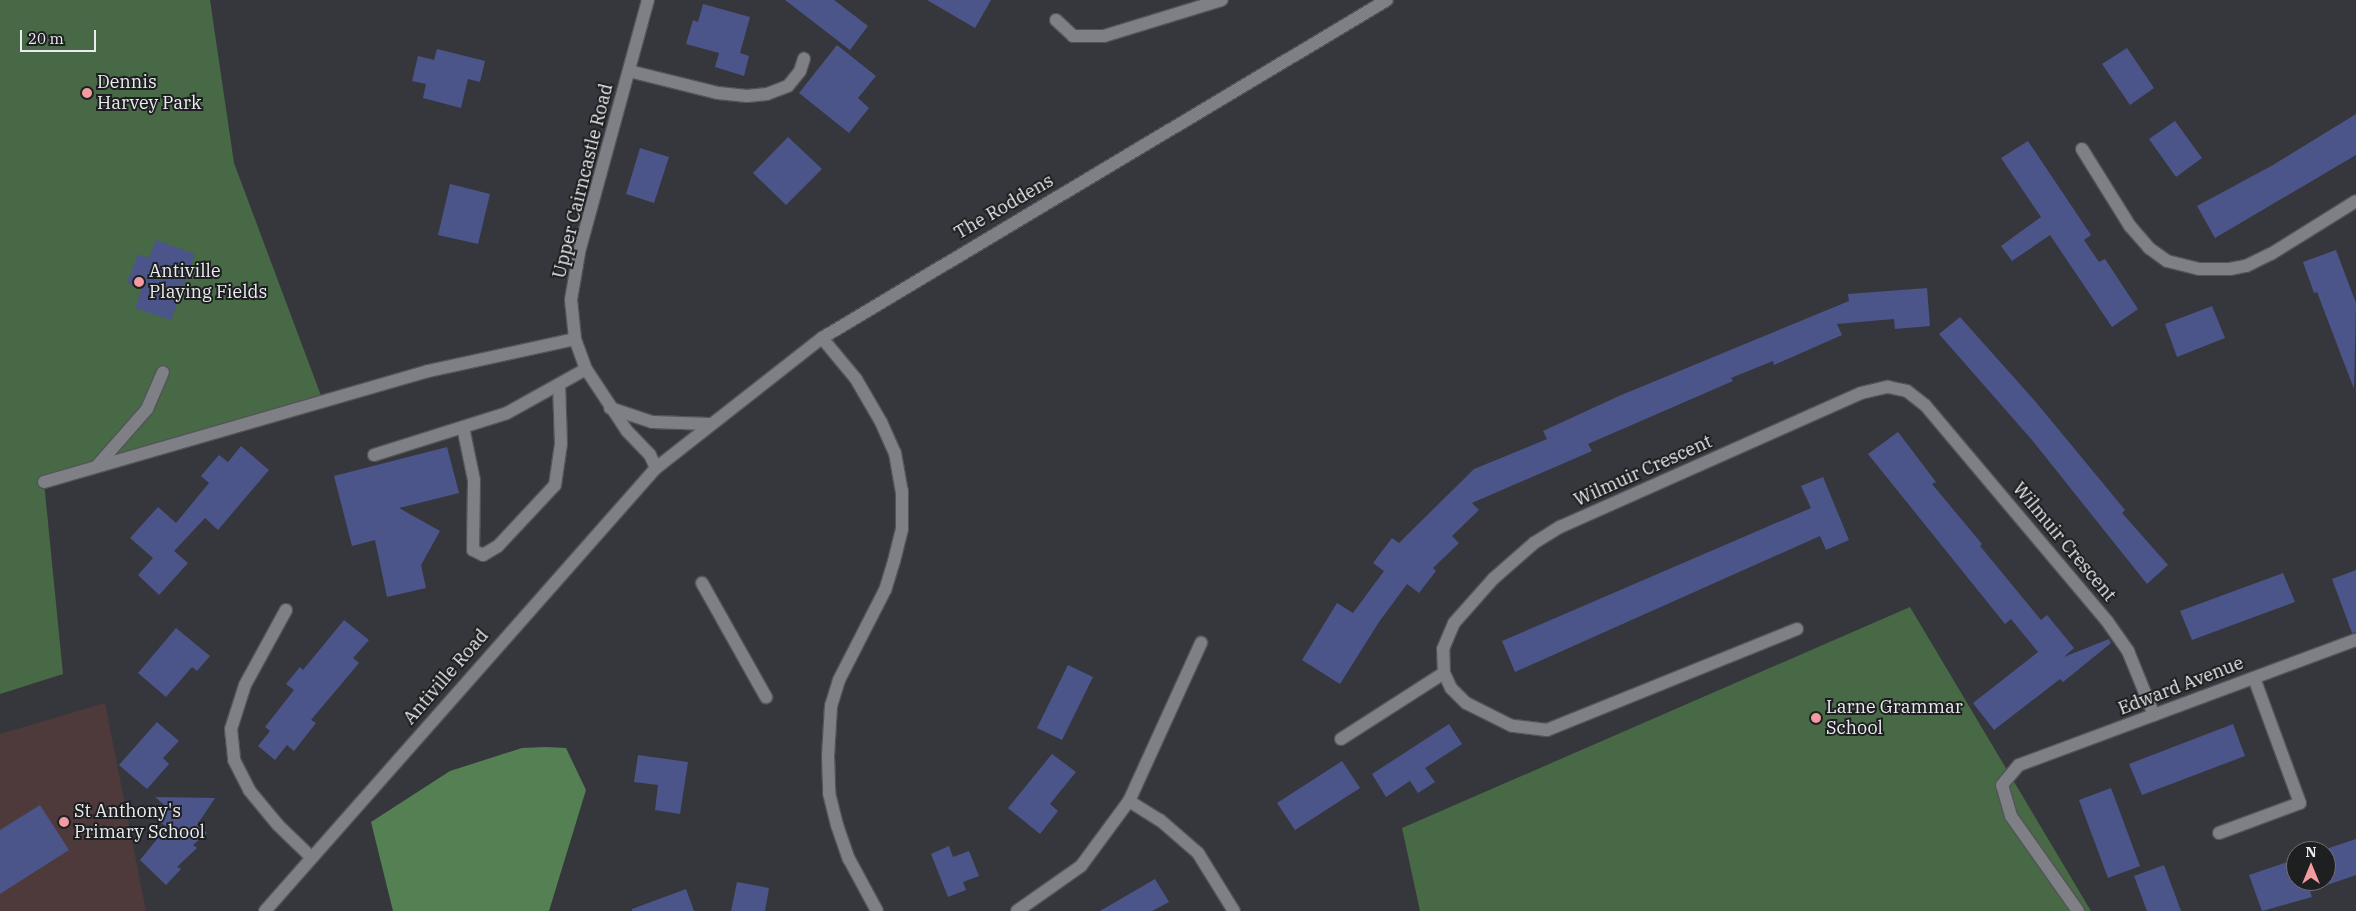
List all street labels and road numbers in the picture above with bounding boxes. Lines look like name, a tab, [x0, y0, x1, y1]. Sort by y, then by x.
street label: Upper Cairncastle Road	[548, 81, 618, 281]
street label: The Roddens	[951, 170, 1057, 244]
street label: Wilmuir Crescent	[1571, 431, 1715, 511]
street label: Wilmuir Crescent	[2008, 478, 2120, 606]
street label: Antiville Road	[399, 625, 493, 729]
street label: Edward Avenue	[2115, 652, 2247, 720]

